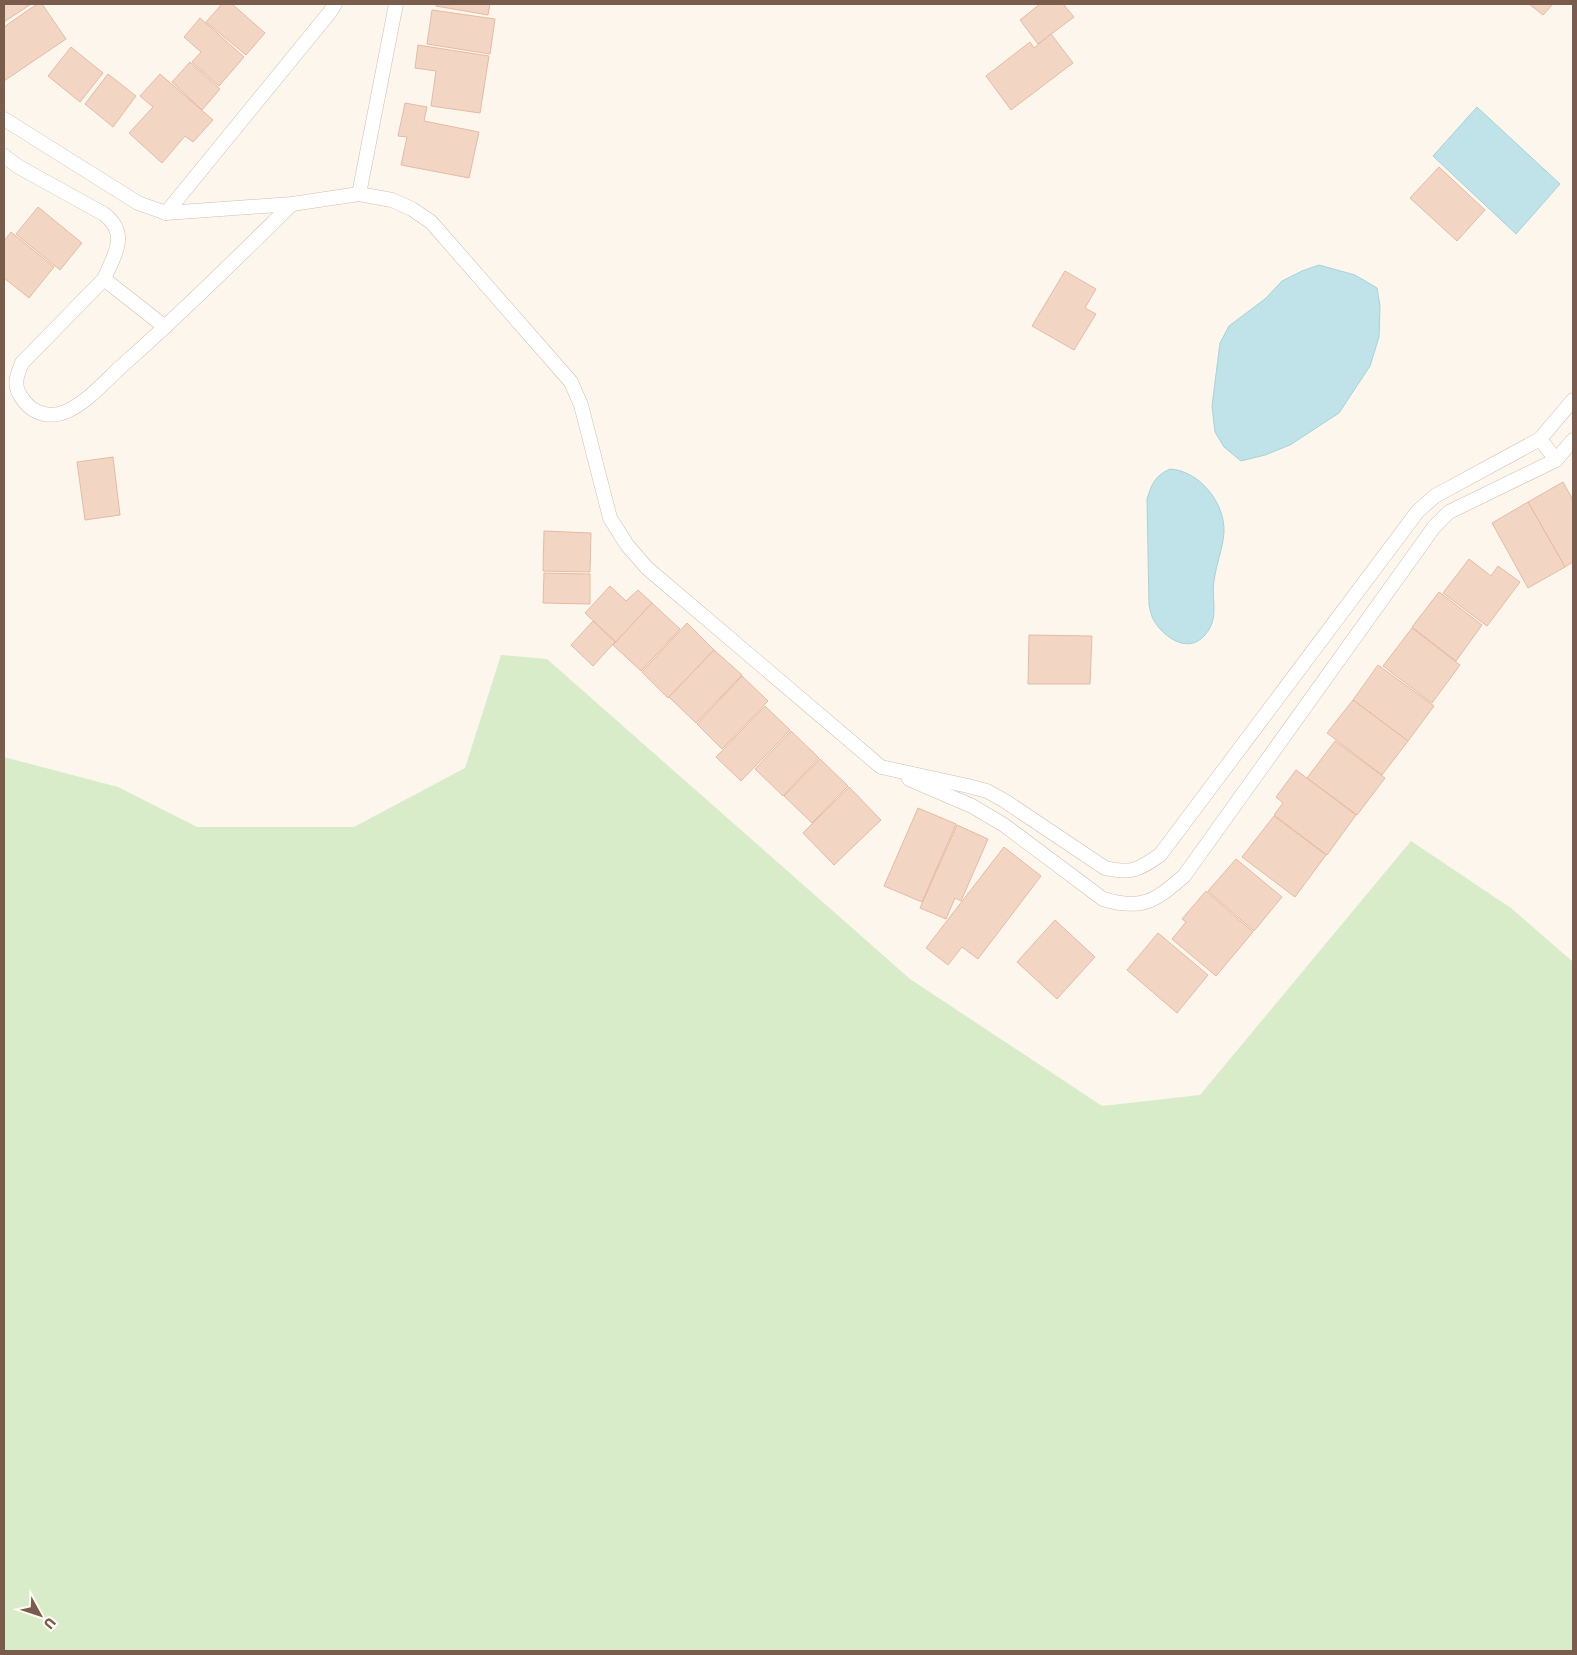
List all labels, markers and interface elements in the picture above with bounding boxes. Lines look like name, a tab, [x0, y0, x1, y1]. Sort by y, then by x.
north arrow	[15, 1590, 65, 1640]
text: U	[39, 1613, 61, 1634]

